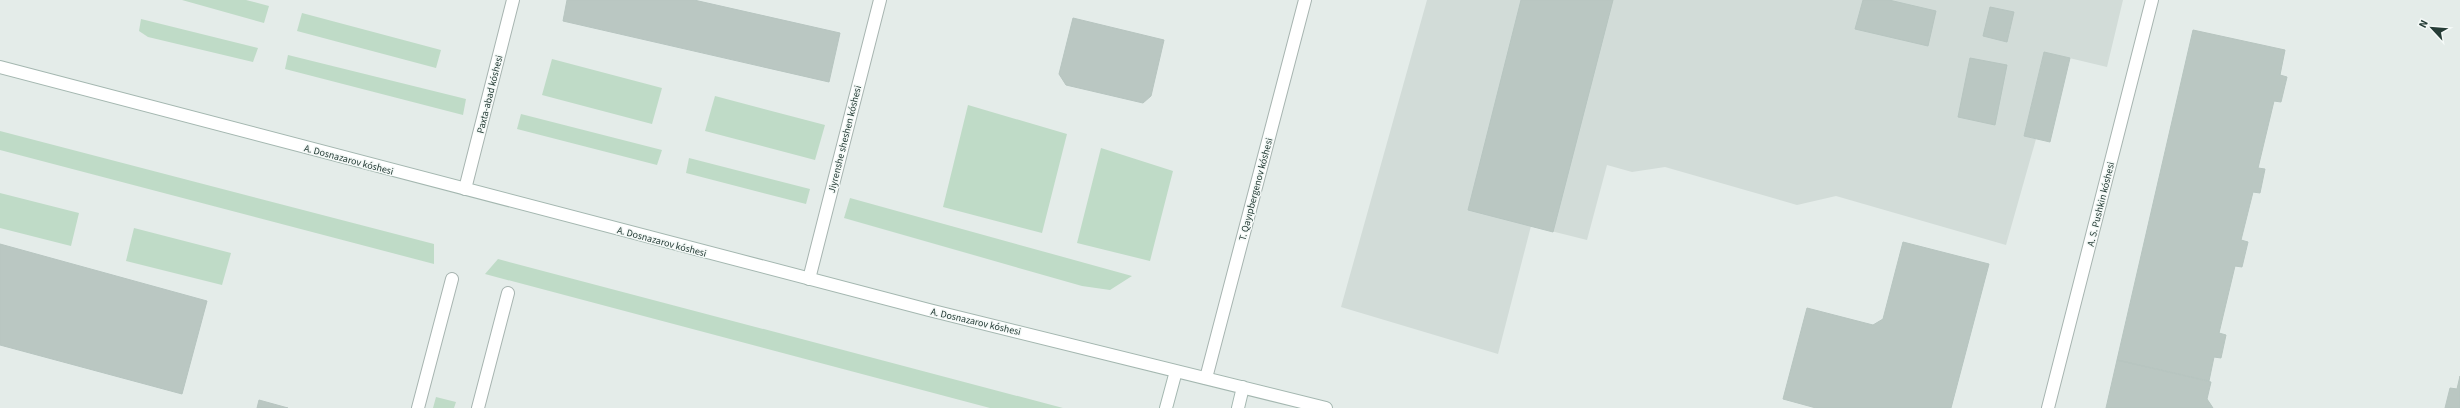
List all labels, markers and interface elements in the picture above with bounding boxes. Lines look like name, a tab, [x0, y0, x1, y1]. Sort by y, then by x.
north arrow	[2412, 8, 2452, 48]
text: N	[2415, 17, 2432, 30]
street label: Paxta-abad kóshesi	[473, 54, 506, 135]
street label: Jiyrenshe sheshen kóshesi	[825, 84, 865, 194]
street label: T. Qayıpbergenov kóshesi	[1236, 136, 1276, 242]
street label: A. Dosnazarov kóshesi	[302, 141, 395, 179]
street label: A. S. Pushkin kóshesi	[2084, 160, 2118, 248]
street label: A. Dosnazarov kóshesi	[615, 223, 708, 261]
street label: A. Dosnazarov kóshesi	[929, 305, 1022, 339]

